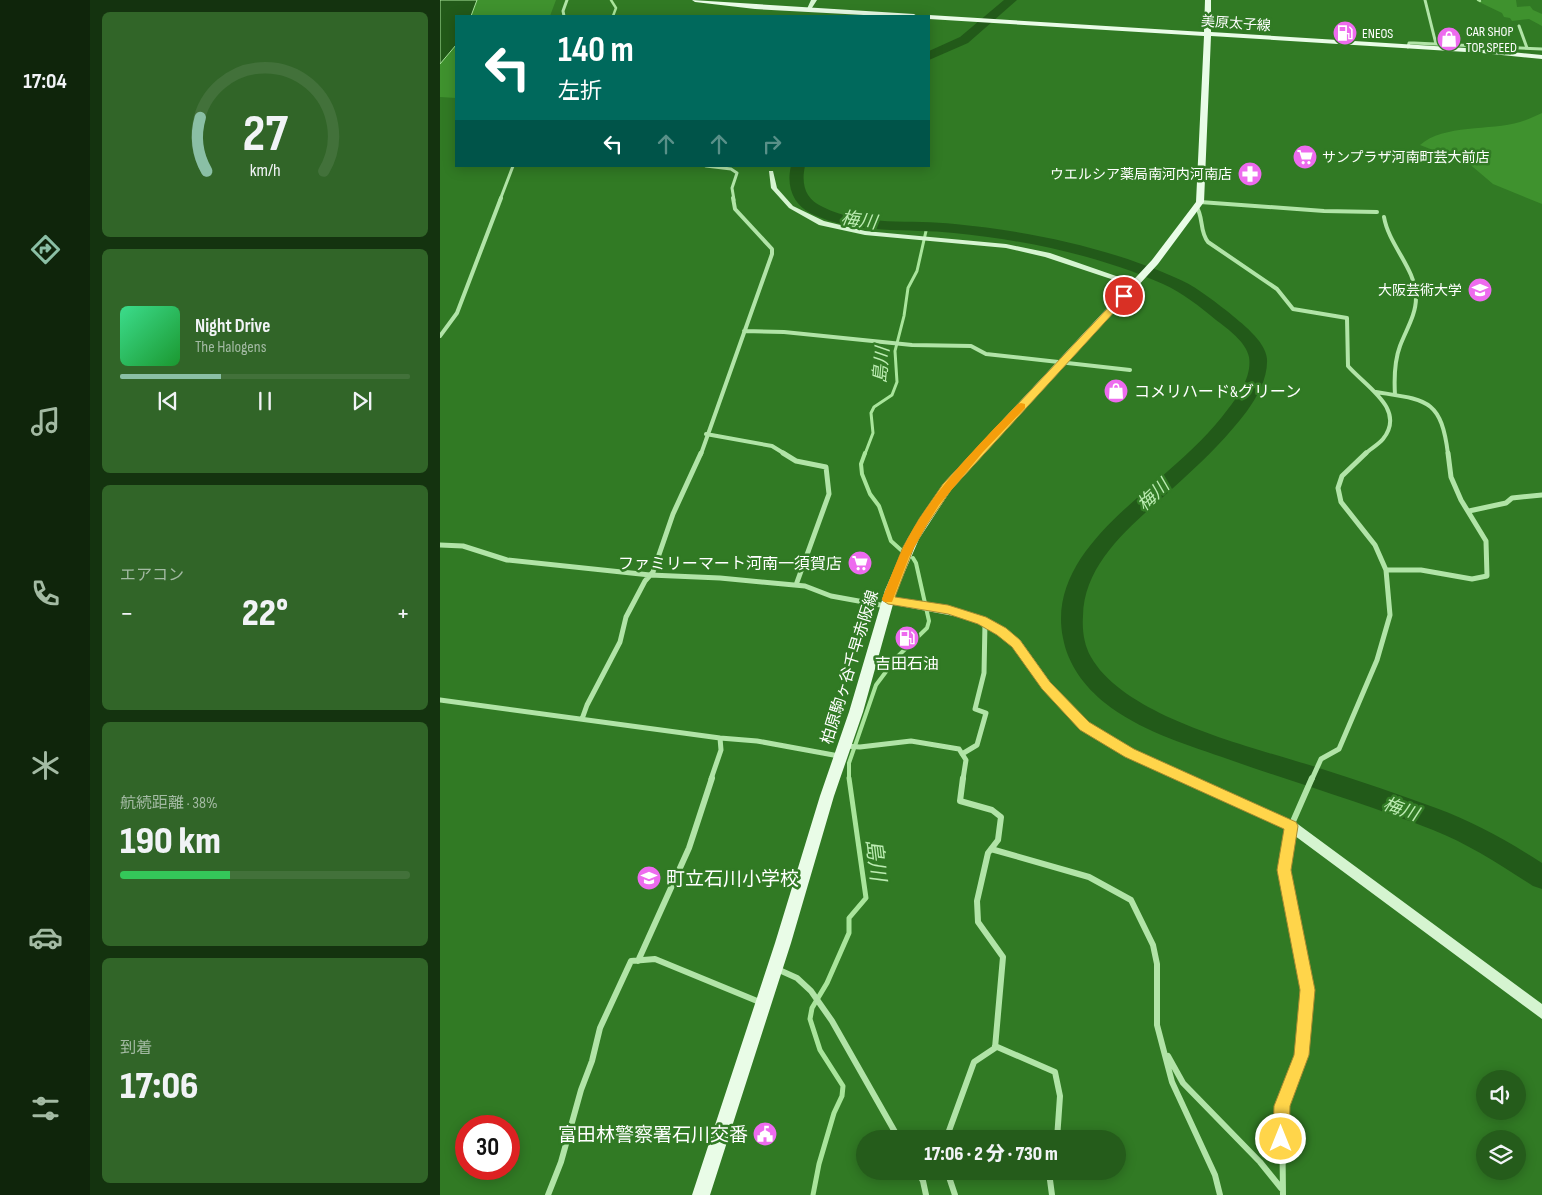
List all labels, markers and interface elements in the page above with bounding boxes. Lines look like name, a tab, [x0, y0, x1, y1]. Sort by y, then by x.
street label: 美原太子線	[1200, 13, 1271, 34]
fuel station icon: ENEOS	[1332, 20, 1358, 46]
place label: CAR SHOP TOP SPEED	[1466, 23, 1517, 56]
place label: ENEOS	[1362, 25, 1393, 42]
shop icon: CAR SHOP TOP SPEED	[1436, 26, 1462, 52]
text: 140 m	[558, 29, 634, 72]
icon: left	[475, 35, 540, 100]
text: 17:04	[23, 68, 67, 95]
text: 左折	[558, 78, 602, 105]
text: 27	[242, 103, 288, 166]
icon: left	[599, 130, 627, 158]
icon: ahead	[652, 130, 680, 158]
icon: ahead	[705, 130, 733, 158]
icon: right	[758, 130, 786, 158]
supermarket icon: サンプラザ河南町芸大前店	[1292, 144, 1318, 170]
place label: サンプラザ河南町芸大前店	[1322, 149, 1490, 166]
text: km/h	[250, 160, 280, 181]
pharmacy icon: ウエルシア薬局南河内河南店	[1237, 161, 1263, 187]
place label: ウエルシア薬局南河内河南店	[1050, 166, 1232, 183]
water label: 梅川	[840, 208, 880, 234]
icon: directions	[28, 232, 63, 267]
pin	[1103, 275, 1145, 317]
school or university icon: 大阪芸術大学	[1467, 277, 1493, 303]
icon: arrive	[1110, 282, 1138, 310]
place label: 大阪芸術大学	[1378, 282, 1462, 299]
text: Night Drive	[195, 315, 270, 338]
text: The Halogens	[195, 338, 266, 357]
water label: 島川	[869, 344, 894, 384]
shop icon: コメリハード&グリーン	[1103, 378, 1129, 404]
place label: コメリハード&グリーン	[1134, 383, 1301, 402]
icon: previous	[154, 387, 182, 415]
icon: pause	[251, 387, 279, 415]
icon: next	[348, 387, 376, 415]
icon: music	[28, 404, 63, 439]
water label: 梅川	[1133, 474, 1175, 515]
supermarket icon: ファミリーマート河南一須賀店	[847, 550, 873, 576]
place label: ファミリーマート河南一須賀店	[618, 555, 842, 574]
text: エアコン	[120, 566, 184, 585]
icon: phone	[28, 576, 63, 611]
street label: 柏原駒ヶ谷千早赤阪線	[818, 588, 883, 747]
text: 22°	[242, 591, 288, 636]
text: −	[120, 597, 134, 630]
text: +	[396, 597, 410, 630]
fuel station icon: 吉田石油	[894, 625, 920, 651]
place label: 吉田石油	[875, 655, 939, 674]
icon: climate	[28, 748, 63, 783]
text: 航続距離 · 38%	[120, 794, 218, 813]
water label: 梅川	[1380, 794, 1423, 826]
text: 190 km	[120, 819, 221, 864]
water label: 島川	[861, 838, 891, 884]
school or university icon: 町立石川小学校	[636, 865, 662, 891]
place label: 町立石川小学校	[666, 868, 799, 891]
icon: car	[28, 920, 63, 955]
text: 到着	[120, 1039, 152, 1058]
text: 17:06	[120, 1064, 199, 1109]
map controls	[1476, 1070, 1526, 1180]
button: sound	[1476, 1070, 1526, 1120]
icon: filters	[28, 1091, 63, 1126]
position arrow	[1254, 1112, 1306, 1164]
speed limit sign: 30	[455, 1115, 520, 1180]
public building icon: 富田林警察署石川交番	[752, 1121, 778, 1147]
place label: 富田林警察署石川交番	[558, 1124, 748, 1147]
button: layers	[1476, 1130, 1526, 1180]
text: 17:06 · 2 分 · 730 m	[924, 1143, 1058, 1166]

